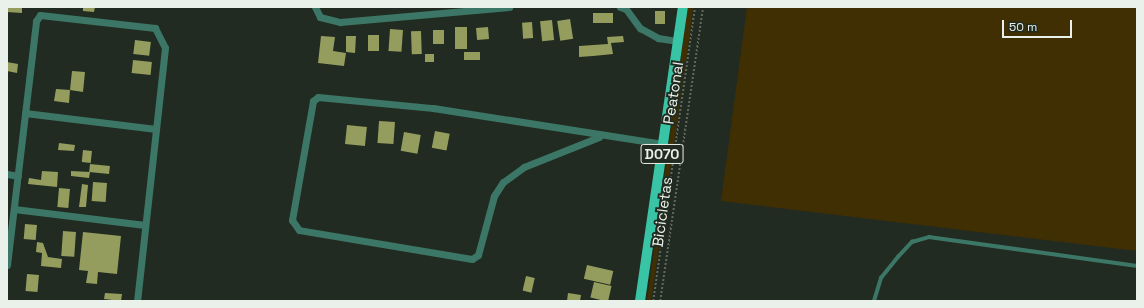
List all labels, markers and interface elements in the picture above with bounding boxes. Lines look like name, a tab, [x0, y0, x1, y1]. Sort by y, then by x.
scale bar	[1004, 12, 1074, 38]
text: 50 m	[1009, 19, 1037, 35]
street label: Peatonal	[659, 60, 687, 126]
road number: D070	[640, 142, 684, 166]
street label: Bicicletas	[648, 176, 676, 248]

